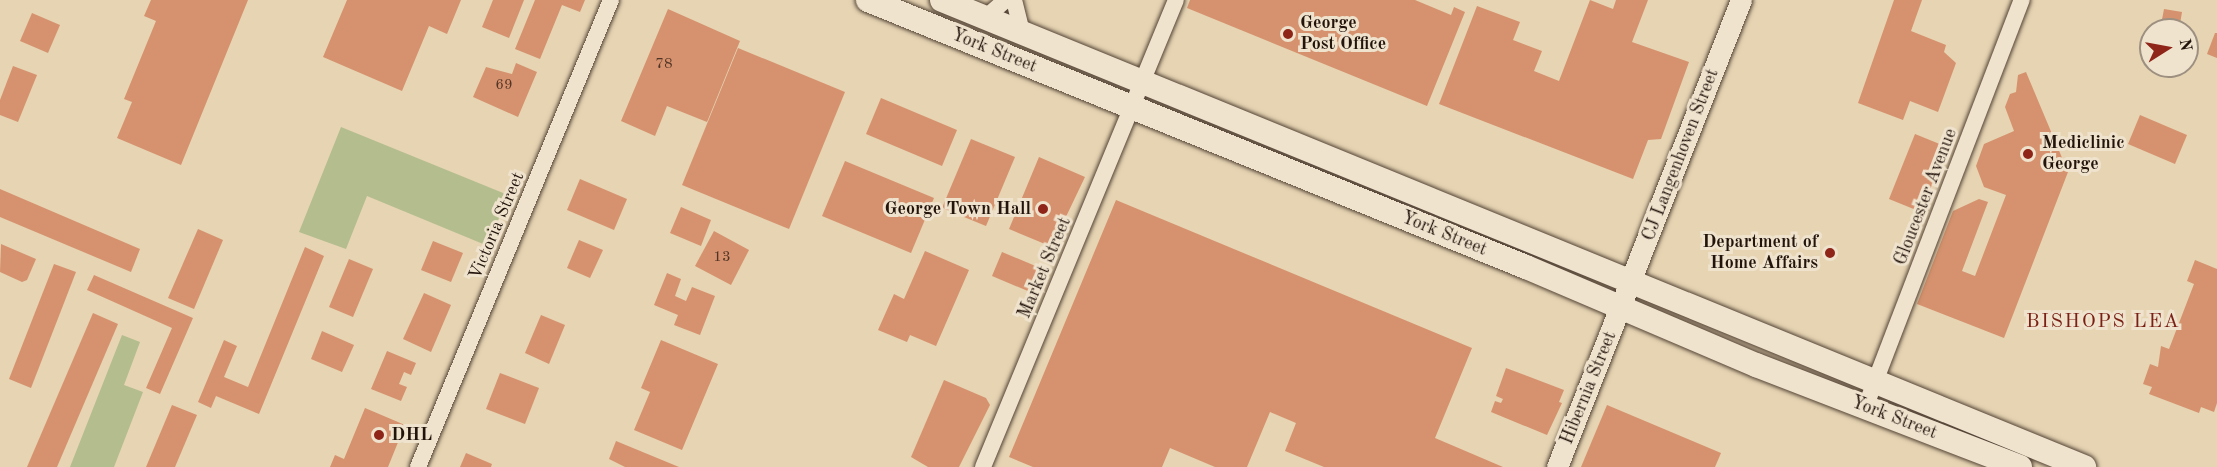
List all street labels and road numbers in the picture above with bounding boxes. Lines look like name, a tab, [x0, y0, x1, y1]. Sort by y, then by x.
street label: York Street	[948, 24, 1040, 78]
street label: CJ Langenhoven Street	[1638, 66, 1724, 244]
street label: Gloucester Avenue	[1890, 126, 1962, 268]
street label: Victoria Street	[465, 169, 529, 283]
street label: York Street	[1398, 207, 1490, 261]
street label: Market Street	[1014, 214, 1076, 322]
street label: Hibernia Street	[1556, 328, 1622, 448]
street label: York Street	[1848, 392, 1940, 444]

